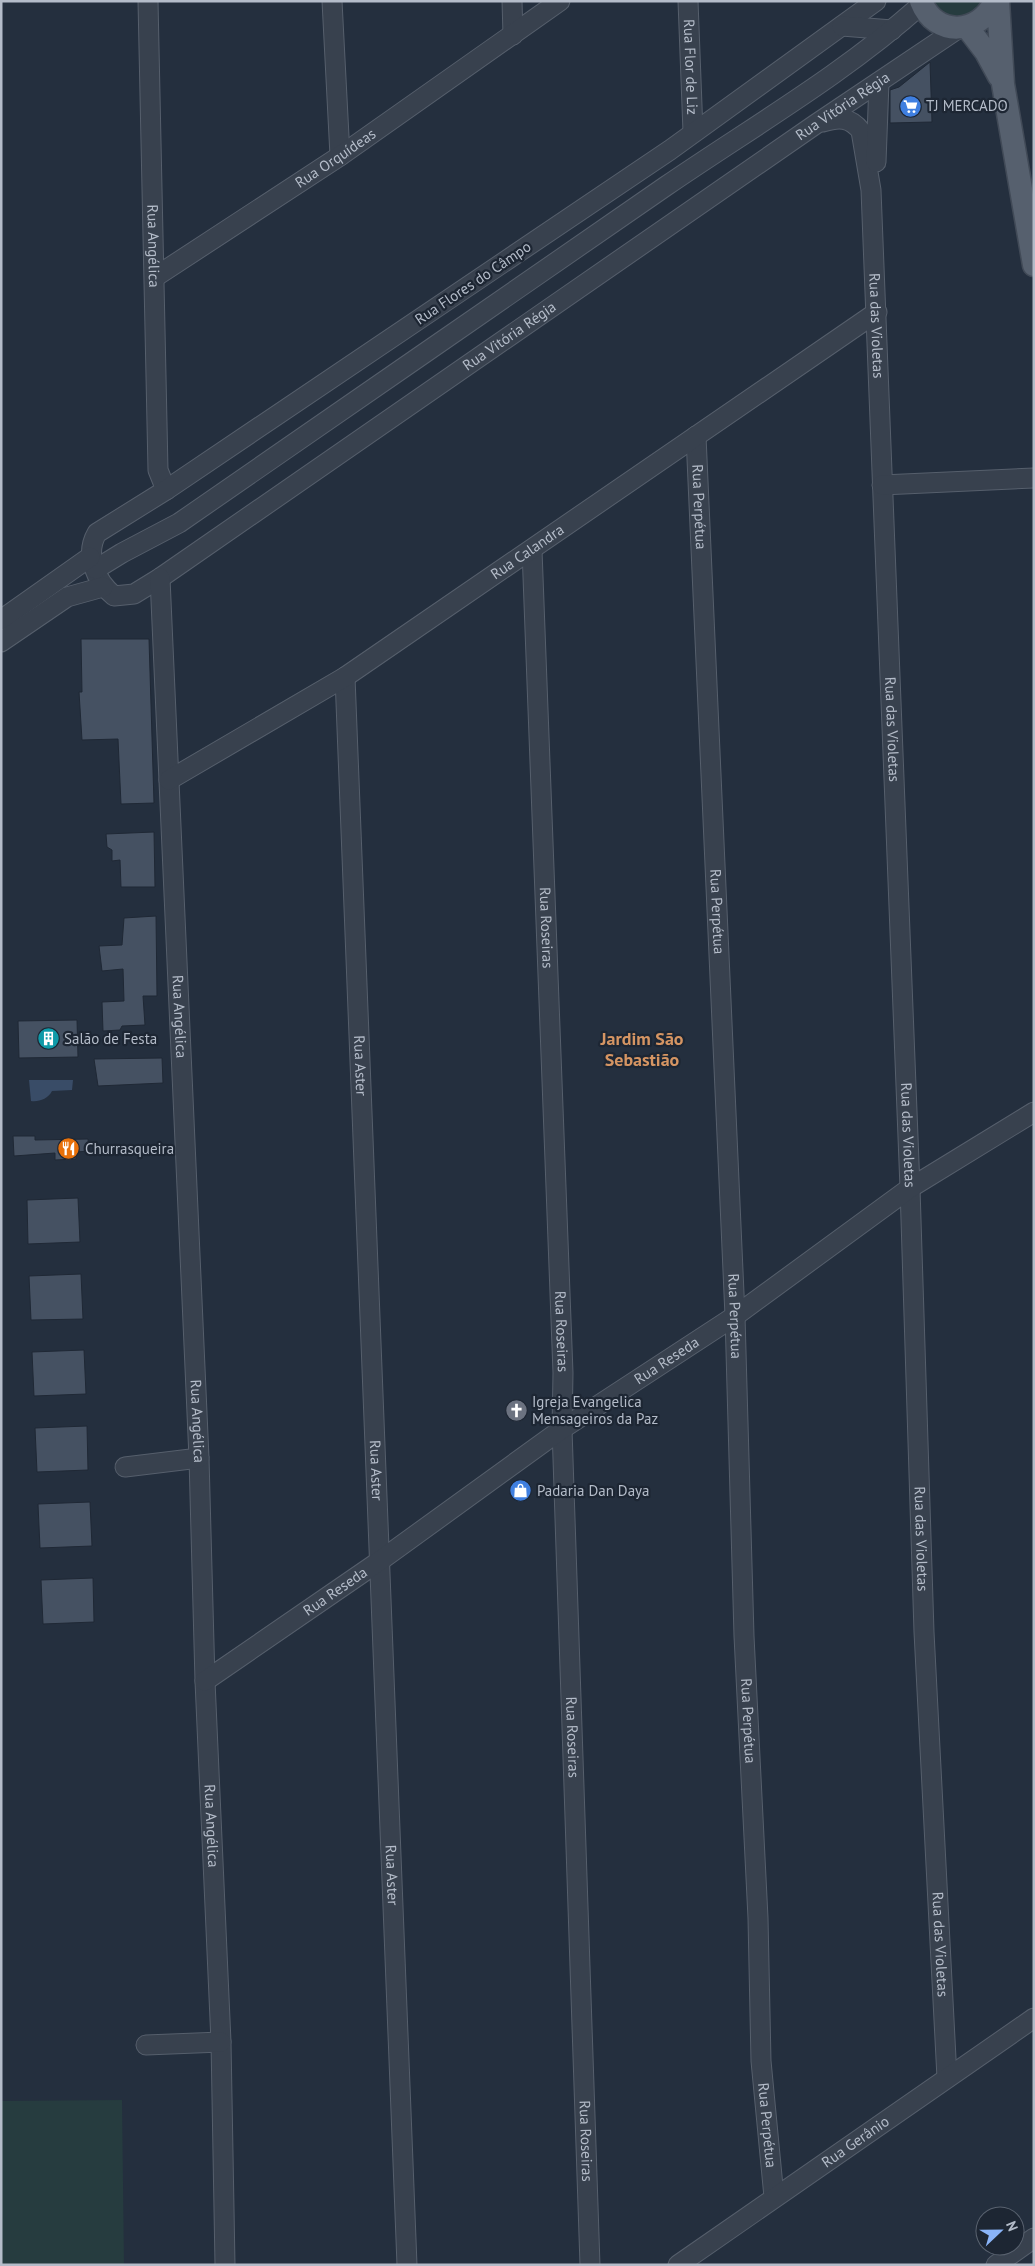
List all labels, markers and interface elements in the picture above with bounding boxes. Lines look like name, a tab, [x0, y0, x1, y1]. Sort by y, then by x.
street label: Rua Flor de Liz	[680, 19, 702, 115]
street label: Rua Vitória Régia	[792, 67, 893, 144]
supermarket icon: TJ MERCADO	[898, 94, 922, 118]
place label: TJ MERCADO	[926, 96, 1008, 115]
street label: Rua Orquídeas	[291, 124, 379, 192]
street label: Rua Angélica	[143, 204, 164, 288]
street label: Rua Flores do Câmpo	[411, 237, 534, 328]
street label: Rua das Violetas	[865, 273, 888, 379]
street label: Rua Vitória Régia	[459, 297, 559, 375]
street label: Rua Perpétua	[688, 464, 711, 550]
street label: Rua Calandra	[487, 520, 567, 583]
street label: Rua das Violetas	[881, 676, 904, 782]
street label: Rua Perpétua	[706, 868, 729, 955]
street label: Rua Roseiras	[536, 887, 558, 969]
street label: Rua Angélica	[169, 975, 191, 1059]
building icon: Salão de Festa	[36, 1027, 60, 1051]
district label: Jardim São Sebastião	[600, 1027, 684, 1071]
place label: Salão de Festa	[64, 1029, 157, 1048]
street label: Rua Aster	[350, 1035, 371, 1096]
street label: Rua das Violetas	[897, 1082, 920, 1188]
restaurant icon: Churrasqueira	[57, 1137, 81, 1161]
place label: Churrasqueira	[85, 1139, 174, 1158]
street label: Rua Perpétua	[724, 1273, 746, 1359]
street label: Rua Roseiras	[551, 1290, 573, 1372]
street label: Rua Reseda	[630, 1332, 702, 1388]
street label: Rua Angélica	[187, 1379, 209, 1463]
place label: Igreja Evangelica Mensageiros da Paz	[532, 1392, 658, 1428]
church icon: Igreja Evangelica Mensageiros da Paz	[504, 1399, 528, 1423]
street label: Rua Aster	[366, 1440, 387, 1501]
shop icon: Padaria Dan Daya	[509, 1479, 533, 1503]
place label: Padaria Dan Daya	[537, 1481, 650, 1500]
street label: Rua das Violetas	[910, 1486, 933, 1592]
street label: Rua Reseda	[299, 1562, 371, 1620]
street label: Rua Perpétua	[737, 1678, 760, 1764]
street label: Rua Roseiras	[562, 1696, 584, 1778]
street label: Rua Angélica	[201, 1784, 223, 1868]
street label: Rua Aster	[382, 1844, 403, 1906]
street label: Rua das Violetas	[928, 1891, 953, 1997]
street label: Rua Perpétua	[754, 2082, 781, 2169]
street label: Rua Roseiras	[575, 2100, 597, 2182]
street label: Rua Gerânio	[818, 2111, 893, 2172]
north arrow	[975, 2206, 1025, 2256]
text: N	[1002, 2218, 1022, 2234]

